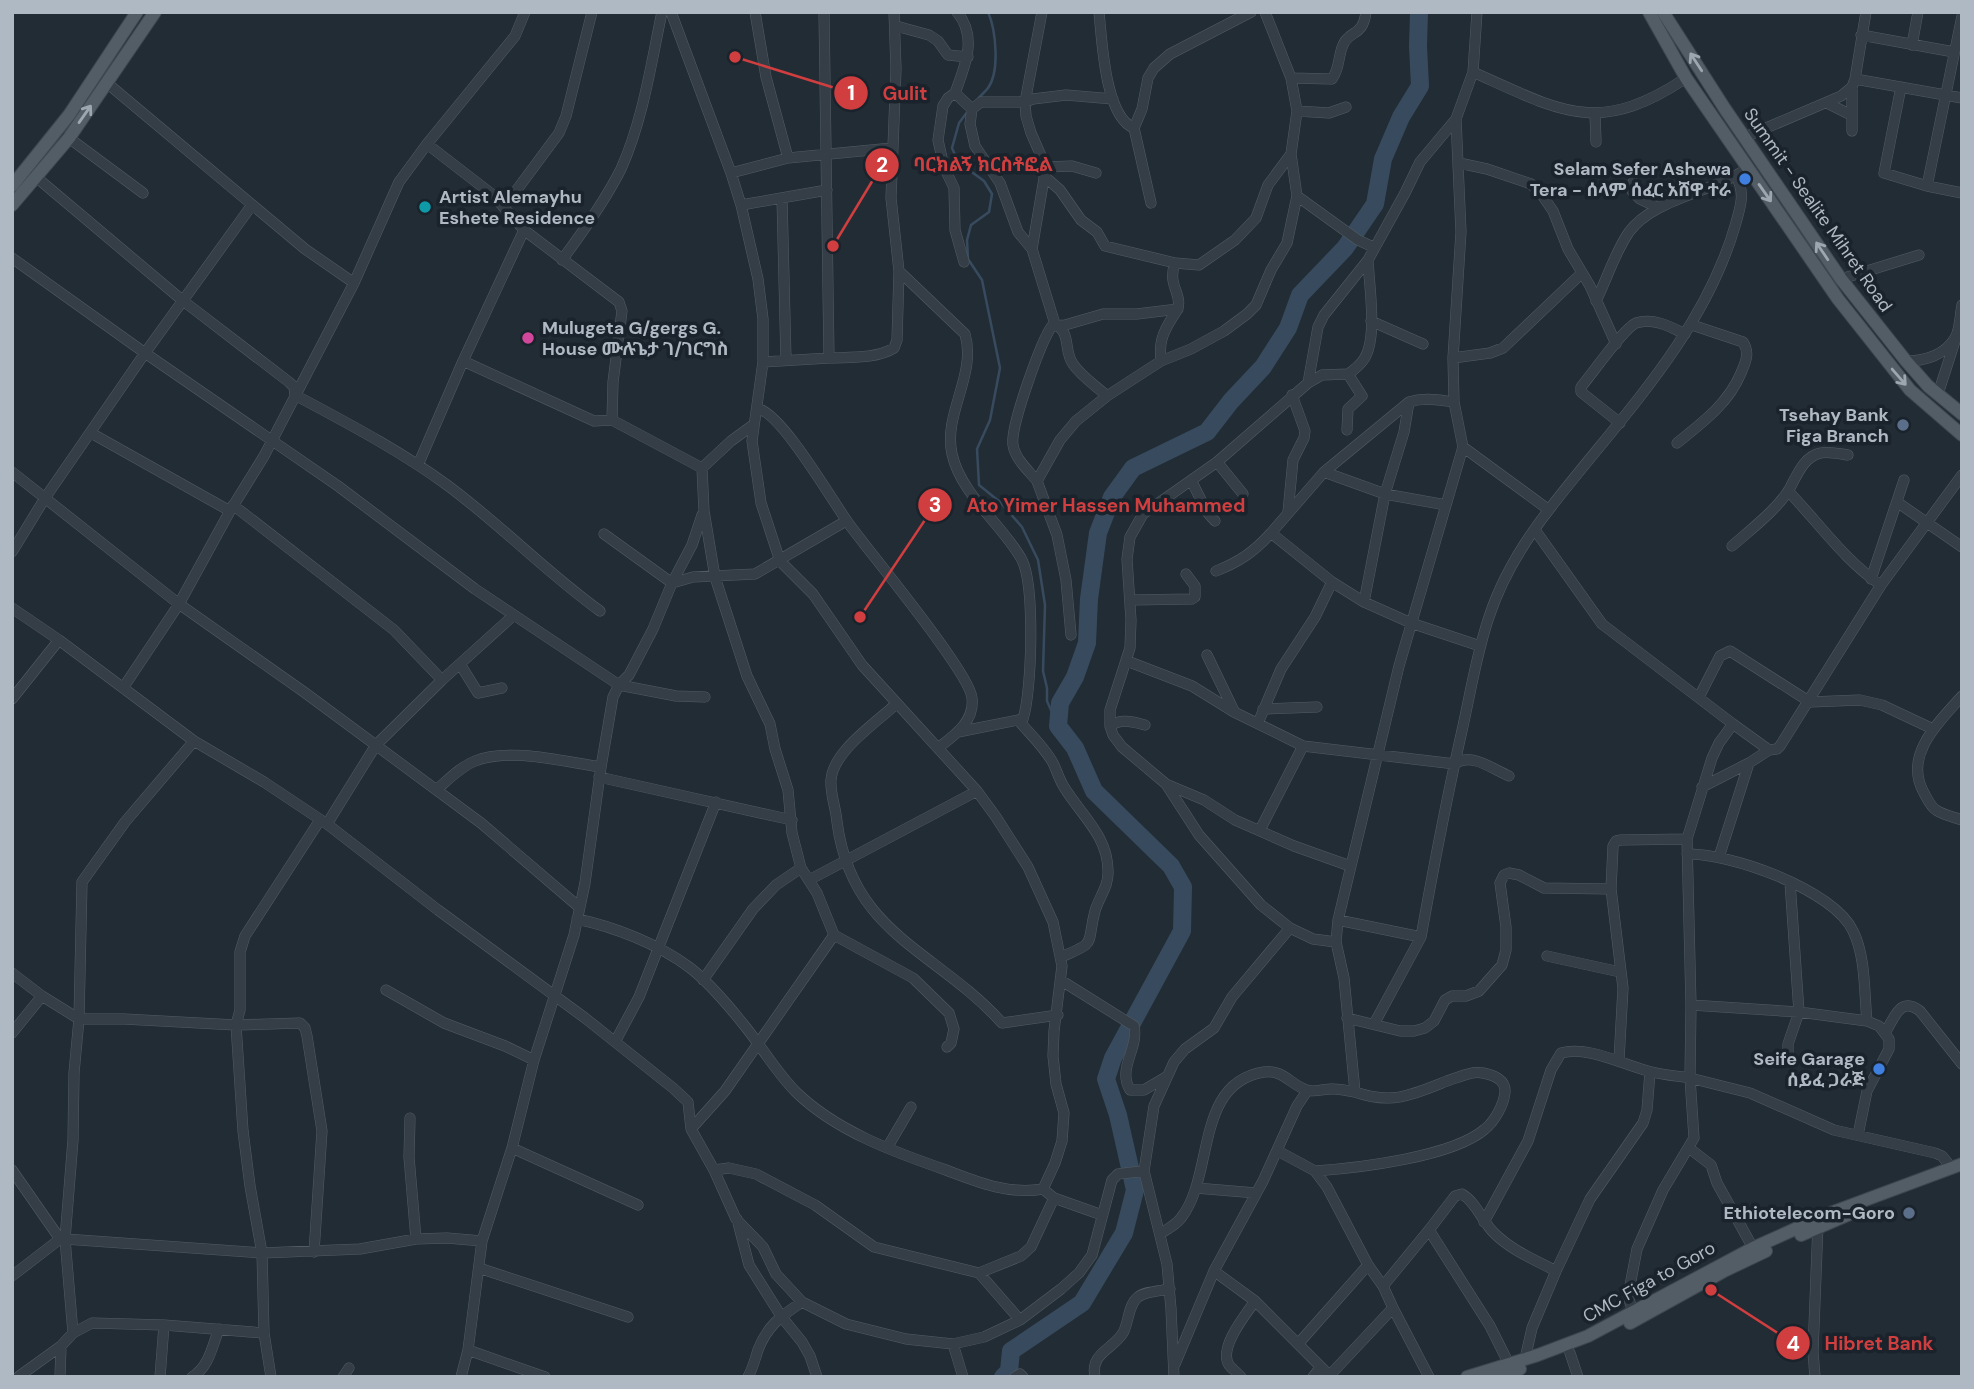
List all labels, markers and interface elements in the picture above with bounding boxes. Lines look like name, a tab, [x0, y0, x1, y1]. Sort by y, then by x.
one-way arrow	[1689, 53, 1703, 73]
callout: Gulit	[833, 73, 941, 113]
text: 1	[847, 79, 855, 107]
text: Gulit	[883, 81, 928, 106]
street label: Summit - Sealite Mihret Road	[1738, 103, 1898, 317]
one-way arrow	[78, 105, 93, 124]
callout: ባርክልኝ ክርስቶፎል	[864, 145, 1067, 185]
text: 2	[876, 151, 888, 179]
text: ባርክልኝ ክርስቶፎል	[913, 152, 1053, 177]
place label: Selam Sefer Ashewa Tera - ሰላም ሰፈር አሸዋ ተራ	[1530, 157, 1731, 202]
marker: Selam Sefer Ashewa Tera - ሰላም ሰፈር አሸዋ ተራ	[1737, 171, 1753, 187]
one-way arrow	[1758, 183, 1772, 202]
place label: Artist Alemayhu Eshete Residence	[439, 185, 595, 230]
marker: Artist Alemayhu Eshete Residence	[417, 199, 433, 215]
one-way arrow	[1815, 242, 1829, 262]
place label: Mulugeta G/gergs G. House ሙሉጌታ ገ/ገርግስ	[542, 316, 729, 361]
marker: Mulugeta G/gergs G. House ሙሉጌታ ገ/ገርግስ	[520, 330, 536, 346]
one-way arrow	[1891, 367, 1907, 385]
place label: Tsehay Bank Figa Branch	[1779, 403, 1890, 448]
marker: Tsehay Bank Figa Branch	[1895, 417, 1911, 433]
callout: Ato Yimer Hassen Muhammed	[918, 485, 1260, 525]
text: 3	[929, 491, 941, 519]
text: Ato Yimer Hassen Muhammed	[967, 493, 1245, 518]
place label: Seife Garage ሰይፈ ጋራጅ	[1753, 1047, 1865, 1092]
marker: Seife Garage ሰይፈ ጋራጅ	[1871, 1061, 1887, 1077]
place label: Ethiotelecom-Goro	[1724, 1201, 1895, 1225]
marker: Ethiotelecom-Goro	[1901, 1205, 1917, 1221]
street label: CMC Figa to Goro	[1579, 1236, 1719, 1328]
callout: Hibret Bank	[1776, 1323, 1948, 1363]
text: 4	[1786, 1330, 1800, 1358]
text: Hibret Bank	[1825, 1331, 1933, 1356]

